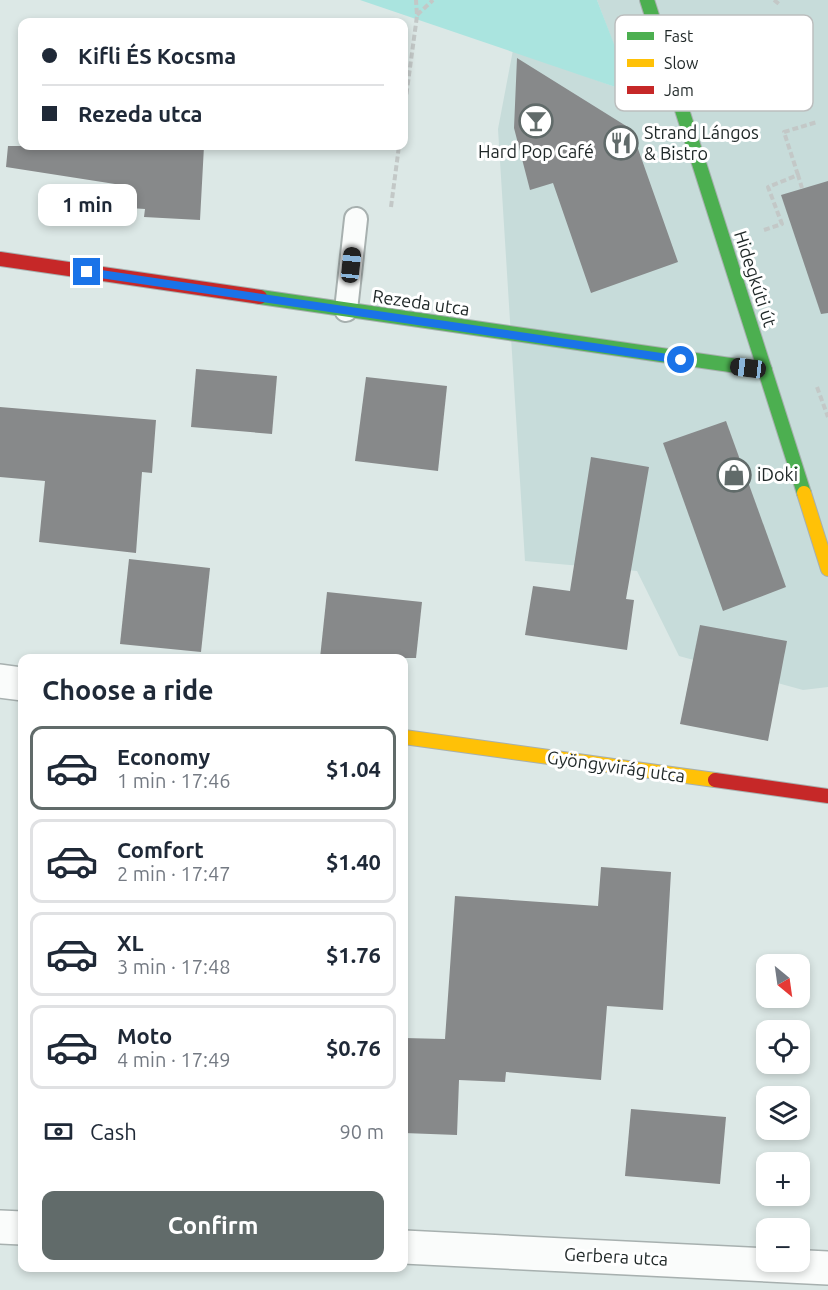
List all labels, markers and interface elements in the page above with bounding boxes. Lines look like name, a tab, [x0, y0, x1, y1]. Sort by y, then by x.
legend	[615, 15, 813, 111]
text: Fast	[664, 27, 694, 45]
text: Kifli ÉS Kocsma	[78, 43, 236, 68]
text: Slow	[664, 54, 699, 72]
text: Jam	[664, 81, 694, 99]
text: Rezeda utca	[78, 101, 203, 126]
bar icon: Hard Pop Café	[518, 103, 554, 139]
place label: Strand Lángos & Bistro	[644, 122, 759, 163]
restaurant icon: Strand Lángos & Bistro	[603, 125, 639, 161]
place label: Hard Pop Café	[478, 141, 594, 161]
callout: 1 min	[38, 185, 136, 227]
text: 1 min	[62, 193, 113, 216]
street label: Hidegkúti út	[731, 228, 781, 329]
car	[340, 246, 362, 284]
route end	[73, 258, 100, 285]
street label: Rezeda utca	[371, 285, 471, 319]
route start	[667, 346, 694, 373]
car	[729, 357, 767, 379]
shop icon: iDoki	[716, 457, 752, 493]
place label: iDoki	[757, 464, 798, 484]
text: Choose a ride	[42, 675, 214, 705]
icon: car	[45, 741, 99, 795]
text: Economy	[117, 744, 210, 769]
street label: Gyöngyvirág utca	[546, 746, 686, 786]
text: $1.04	[326, 756, 381, 781]
text: 1 min · 17:46	[117, 769, 231, 792]
icon: car	[45, 834, 99, 888]
text: Comfort	[117, 837, 204, 862]
text: $1.40	[326, 849, 381, 874]
text: 2 min · 17:47	[117, 862, 231, 885]
icon: car	[45, 927, 99, 981]
text: XL	[117, 930, 144, 955]
text: $1.76	[326, 942, 381, 967]
north arrow	[756, 954, 810, 1008]
map controls	[756, 954, 810, 1272]
text: 3 min · 17:48	[117, 955, 231, 978]
icon: car	[45, 1020, 99, 1074]
button: locate	[756, 1020, 810, 1074]
text: Moto	[117, 1023, 172, 1048]
text: $0.76	[326, 1035, 381, 1060]
text: 4 min · 17:49	[117, 1048, 231, 1071]
button: layers	[756, 1086, 810, 1140]
icon: cash	[42, 1115, 75, 1148]
text: Cash	[90, 1119, 137, 1144]
text: 90 m	[340, 1120, 384, 1143]
button: +	[756, 1152, 810, 1206]
button: Confirm	[42, 1191, 384, 1260]
button: −	[756, 1218, 810, 1272]
street label: Gerbera utca	[563, 1243, 669, 1269]

